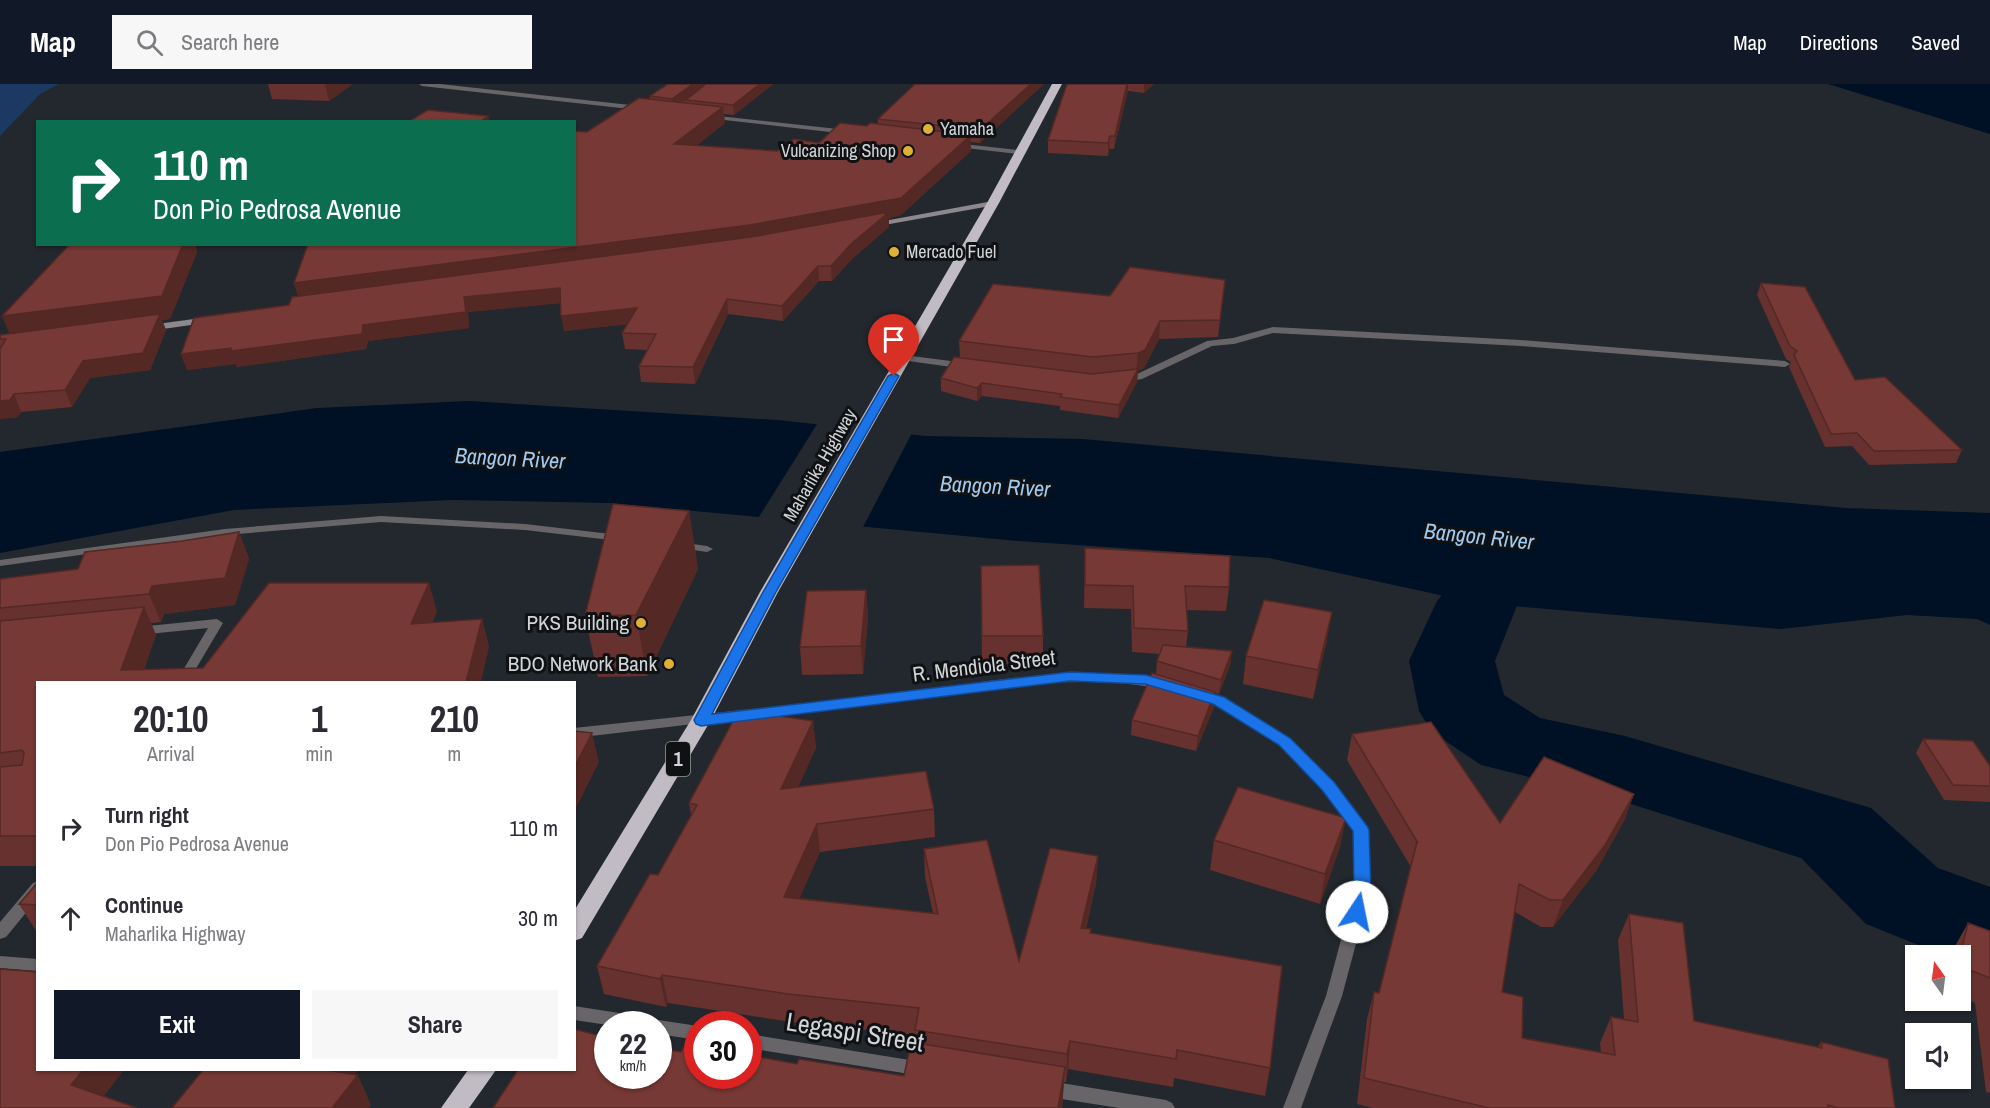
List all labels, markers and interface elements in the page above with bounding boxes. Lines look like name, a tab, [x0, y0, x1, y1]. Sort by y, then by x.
search box	[112, 15, 532, 69]
text: Map	[30, 23, 76, 61]
icon: search	[133, 26, 166, 59]
text: Search here	[181, 27, 279, 57]
text: Map	[1733, 28, 1767, 57]
text: Directions	[1800, 28, 1878, 57]
text: Saved	[1911, 28, 1960, 57]
place label: Yamaha	[940, 116, 994, 141]
marker: Yamaha	[921, 122, 935, 136]
text: 110 m	[153, 137, 249, 193]
place label: Vulcanizing Shop	[781, 138, 896, 163]
icon: right	[54, 144, 132, 222]
marker: Vulcanizing Shop	[901, 144, 915, 158]
text: Don Pio Pedrosa Avenue	[153, 191, 401, 227]
place label: Mercado Fuel	[906, 239, 996, 264]
marker: Mercado Fuel	[887, 245, 901, 259]
pin	[868, 314, 919, 376]
icon: arrive	[877, 323, 910, 356]
street label: Maharlika Highway	[777, 403, 862, 526]
water label: Bangon River	[454, 440, 567, 476]
water label: Bangon River	[939, 468, 1052, 504]
water label: Bangon River	[1423, 515, 1536, 557]
place label: PKS Building	[527, 608, 629, 637]
marker: PKS Building	[634, 616, 648, 630]
street label: R. Mendiola Street	[911, 642, 1057, 689]
place label: BDO Network Bank	[508, 649, 657, 678]
marker: BDO Network Bank	[662, 657, 676, 671]
text: 20:10	[133, 695, 208, 743]
text: 1	[311, 695, 327, 743]
text: 210	[430, 695, 479, 743]
text: Arrival	[147, 740, 194, 767]
text: min	[305, 740, 333, 767]
text: m	[448, 740, 461, 767]
road number: 1	[666, 742, 690, 776]
text: Turn right	[105, 800, 189, 830]
icon: right	[54, 812, 87, 845]
text: 110 m	[509, 813, 558, 843]
text: Don Pio Pedrosa Avenue	[105, 830, 289, 857]
position arrow	[1325, 880, 1389, 944]
text: Continue	[105, 890, 183, 920]
icon: ahead	[54, 902, 87, 935]
text: 30 m	[518, 903, 558, 933]
text: Maharlika Highway	[105, 920, 245, 947]
north arrow	[1905, 945, 1971, 1011]
map controls	[1905, 945, 1971, 1089]
button: Exit	[54, 990, 300, 1059]
button: Share	[312, 990, 558, 1059]
street label: Legaspi Street	[784, 1003, 926, 1060]
speed limit sign: 30	[684, 1011, 762, 1089]
text: 22	[619, 1023, 647, 1063]
button: sound	[1905, 1023, 1971, 1089]
text: km/h	[620, 1055, 646, 1076]

